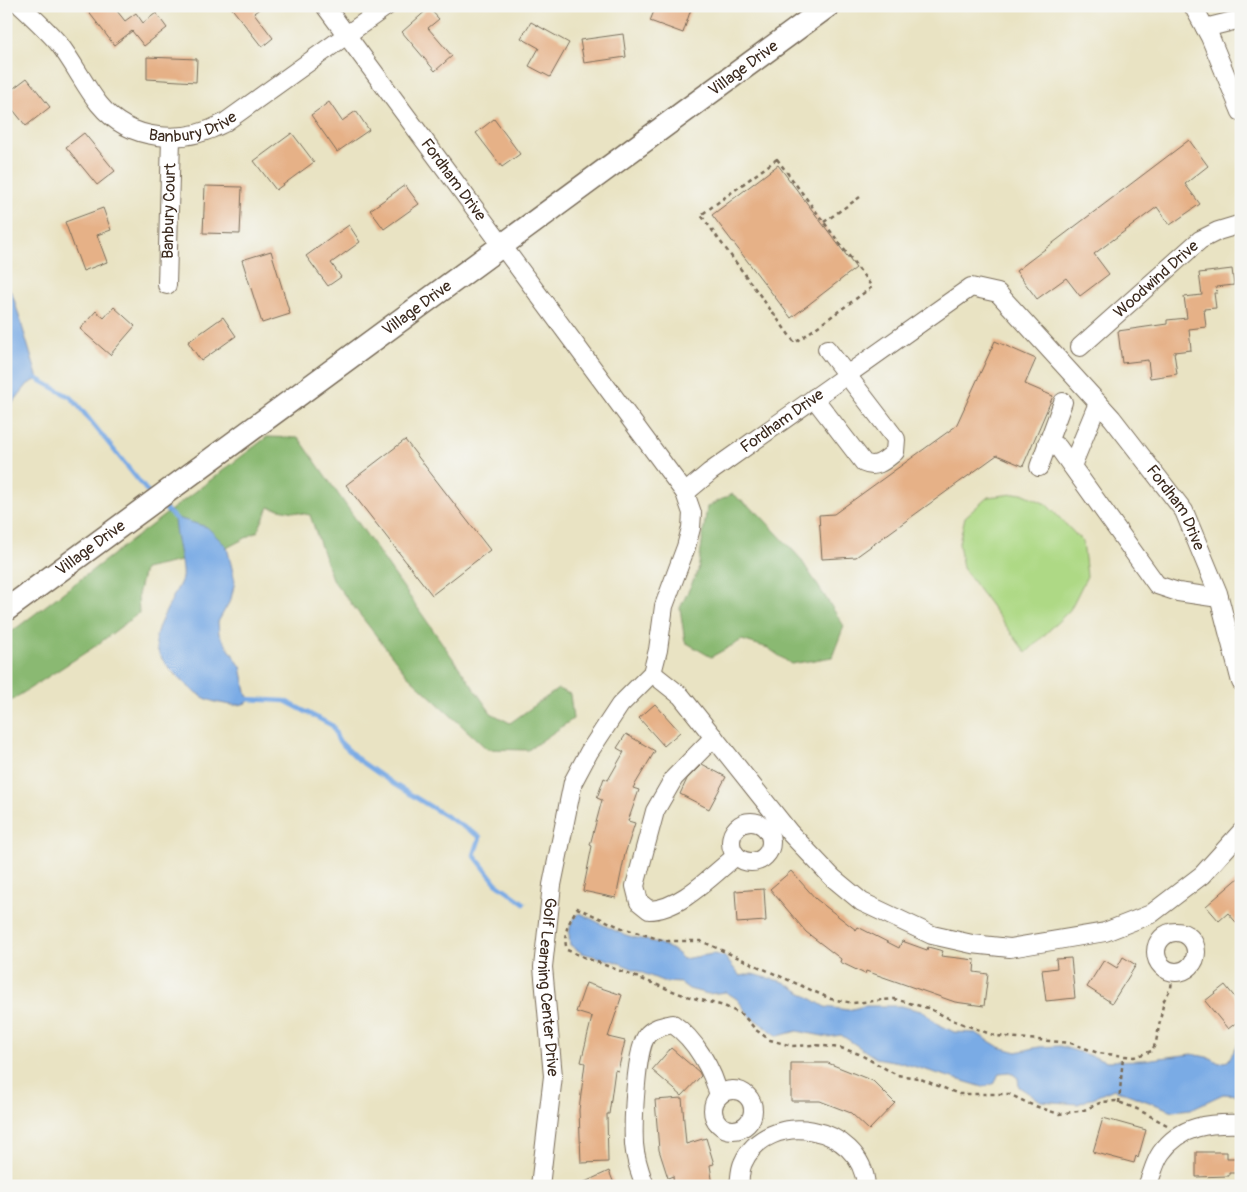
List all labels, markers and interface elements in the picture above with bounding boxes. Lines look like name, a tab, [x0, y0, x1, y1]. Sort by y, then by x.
street label: Village Drive	[705, 36, 782, 100]
street label: Banbury Drive	[147, 107, 241, 147]
street label: Fordham Drive	[416, 135, 490, 225]
street label: Banbury Court	[158, 162, 180, 259]
street label: Woodwind Drive	[1110, 236, 1203, 322]
street label: Village Drive	[378, 276, 456, 340]
street label: Fordham Drive	[737, 384, 828, 457]
street label: Fordham Drive	[1142, 461, 1209, 554]
street label: Village Drive	[52, 516, 129, 580]
street label: Golf Learning Center Drive	[533, 897, 563, 1078]

